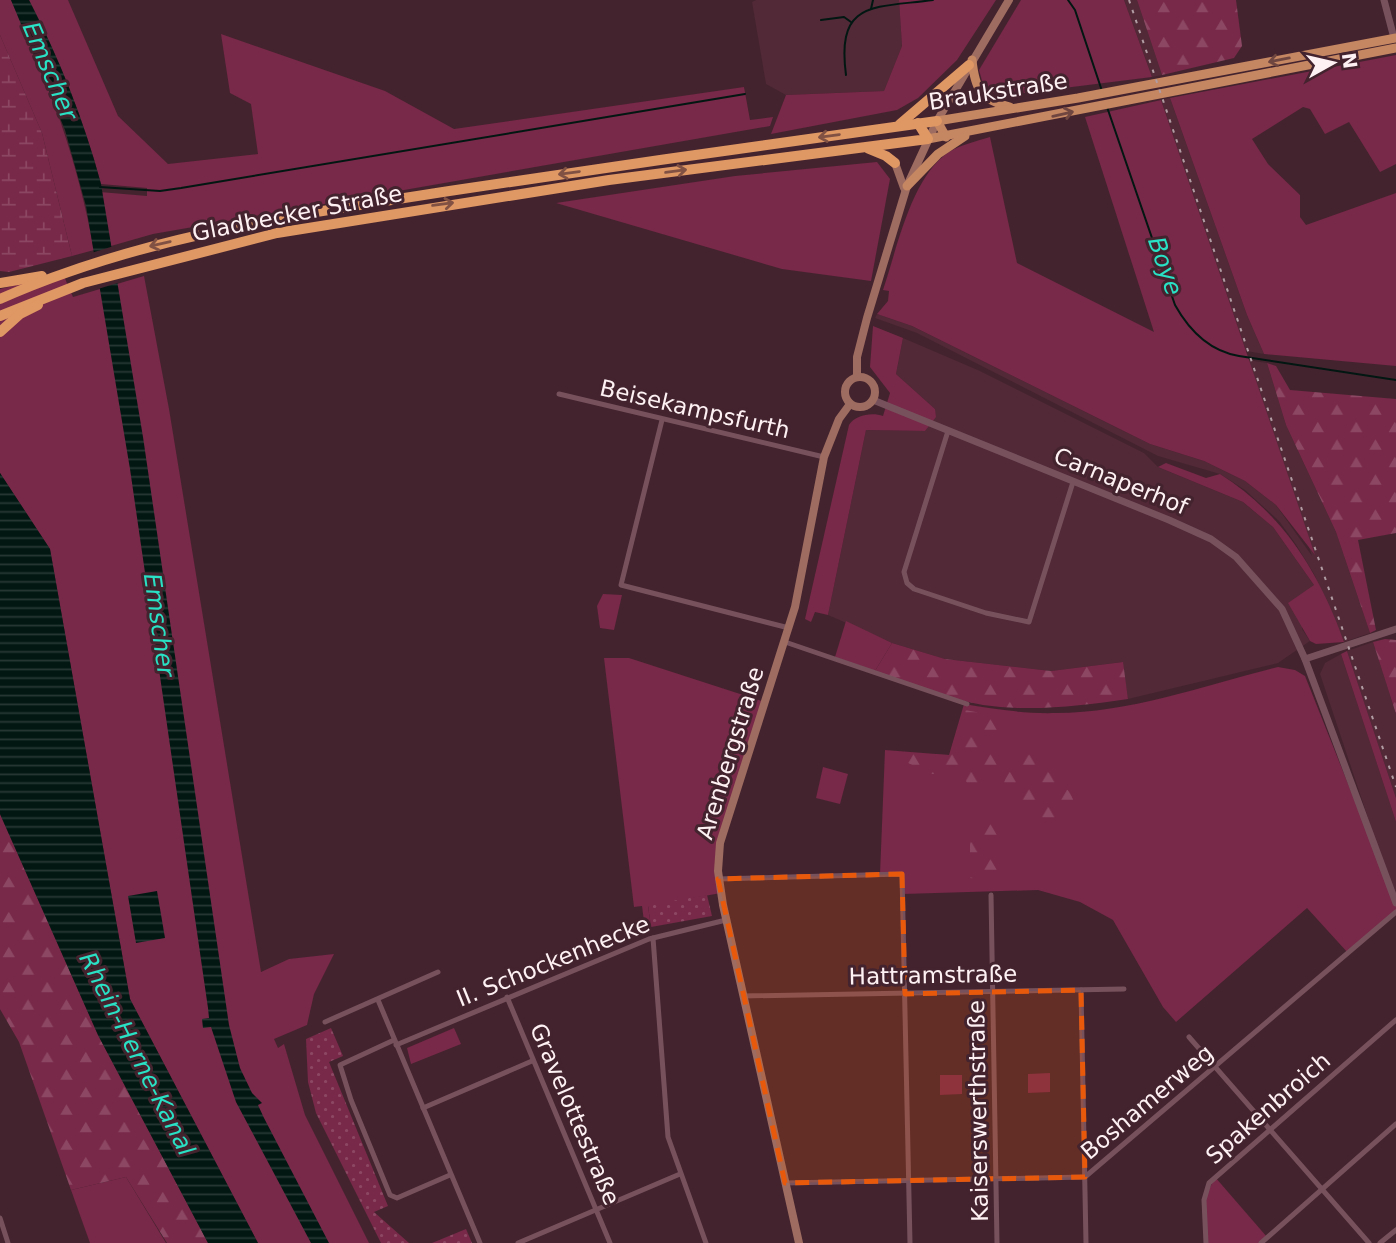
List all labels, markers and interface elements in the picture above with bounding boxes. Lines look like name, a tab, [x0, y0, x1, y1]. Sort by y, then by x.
water label: Emscher	[17, 18, 84, 126]
north arrow	[1298, 28, 1368, 98]
text: N	[1338, 51, 1362, 70]
one-way arrow	[1268, 54, 1291, 67]
street label: Braukstraße	[927, 67, 1069, 115]
one-way arrow	[1051, 107, 1074, 121]
one-way arrow	[818, 130, 841, 143]
one-way arrow	[664, 164, 687, 177]
one-way arrow	[558, 167, 581, 180]
street label: Gladbecker Straße	[190, 180, 404, 246]
one-way arrow	[431, 198, 454, 211]
water label: Boye	[1142, 233, 1188, 299]
one-way arrow	[149, 238, 172, 251]
street label: Beisekampsfurth	[597, 374, 793, 444]
street label: Carnaperhof	[1050, 442, 1193, 520]
water label: Emscher	[138, 572, 180, 681]
street label: Arenbergstraße	[691, 664, 769, 842]
street label: II. Schockenhecke	[453, 910, 653, 1012]
water label: Rhein-Herne-Kanal	[74, 948, 201, 1161]
street label: Hattramstraße	[848, 961, 1018, 989]
street label: Kaiserswerthstraße	[963, 1000, 993, 1222]
street label: Gravelottestraße	[525, 1019, 625, 1209]
street label: Boshamerweg	[1076, 1039, 1218, 1165]
street label: Spakenbroich	[1201, 1047, 1335, 1169]

